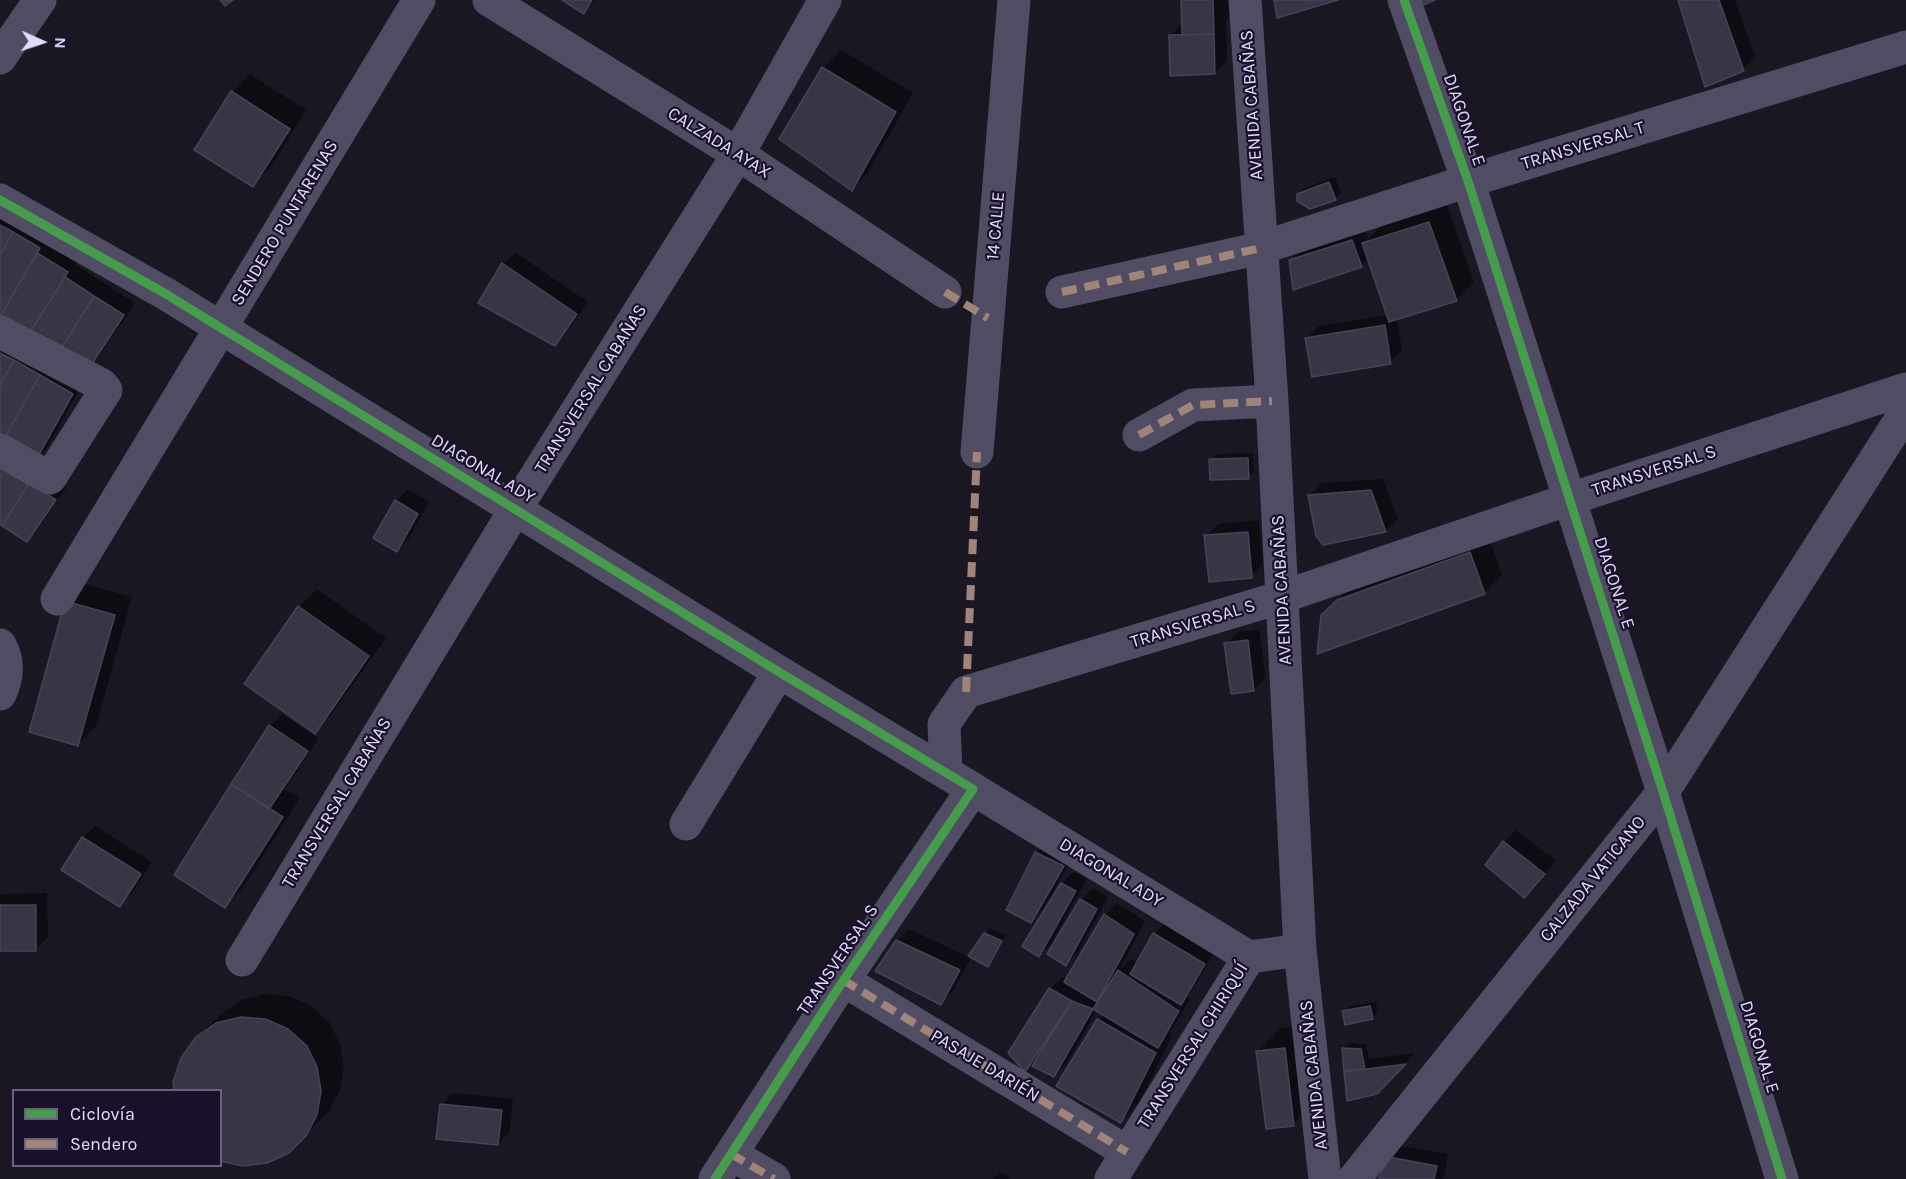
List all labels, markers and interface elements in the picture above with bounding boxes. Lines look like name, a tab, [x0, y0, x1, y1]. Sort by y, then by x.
north arrow	[12, 12, 72, 72]
street label: AVENIDA CABAÑAS	[1236, 29, 1268, 181]
text: N	[51, 37, 70, 49]
street label: DIAGONAL E	[1438, 71, 1490, 169]
street label: CALZADA AYAX	[663, 103, 775, 183]
street label: TRANSVERSAL T	[1519, 117, 1647, 175]
street label: SENDERO PUNTARENAS	[227, 136, 343, 310]
street label: 14 CALLE	[982, 191, 1010, 261]
street label: TRANSVERSAL CABAÑAS	[530, 301, 652, 477]
street label: DIAGONAL ADY	[427, 429, 539, 509]
street label: TRANSVERSAL S	[1589, 441, 1719, 501]
street label: AVENIDA CABAÑAS	[1267, 514, 1297, 666]
street label: DIAGONAL E	[1589, 534, 1639, 632]
street label: TRANSVERSAL S	[1128, 595, 1258, 653]
street label: TRANSVERSAL CABAÑAS	[277, 714, 397, 892]
street label: CALZADA VATICANO	[1536, 812, 1650, 946]
street label: DIAGONAL ADY	[1055, 833, 1167, 913]
street label: TRANSVERSAL S	[793, 900, 883, 1020]
street label: TRANSVERSAL CHIRIQUÍ	[1133, 959, 1253, 1133]
street label: DIAGONAL E	[1735, 998, 1783, 1096]
street label: AVENIDA CABAÑAS	[1295, 999, 1333, 1151]
street label: PASAJE DARIÉN	[927, 1025, 1043, 1107]
legend	[12, 1089, 222, 1167]
text: Ciclovía	[70, 1103, 135, 1125]
text: Sendero	[70, 1133, 137, 1155]

